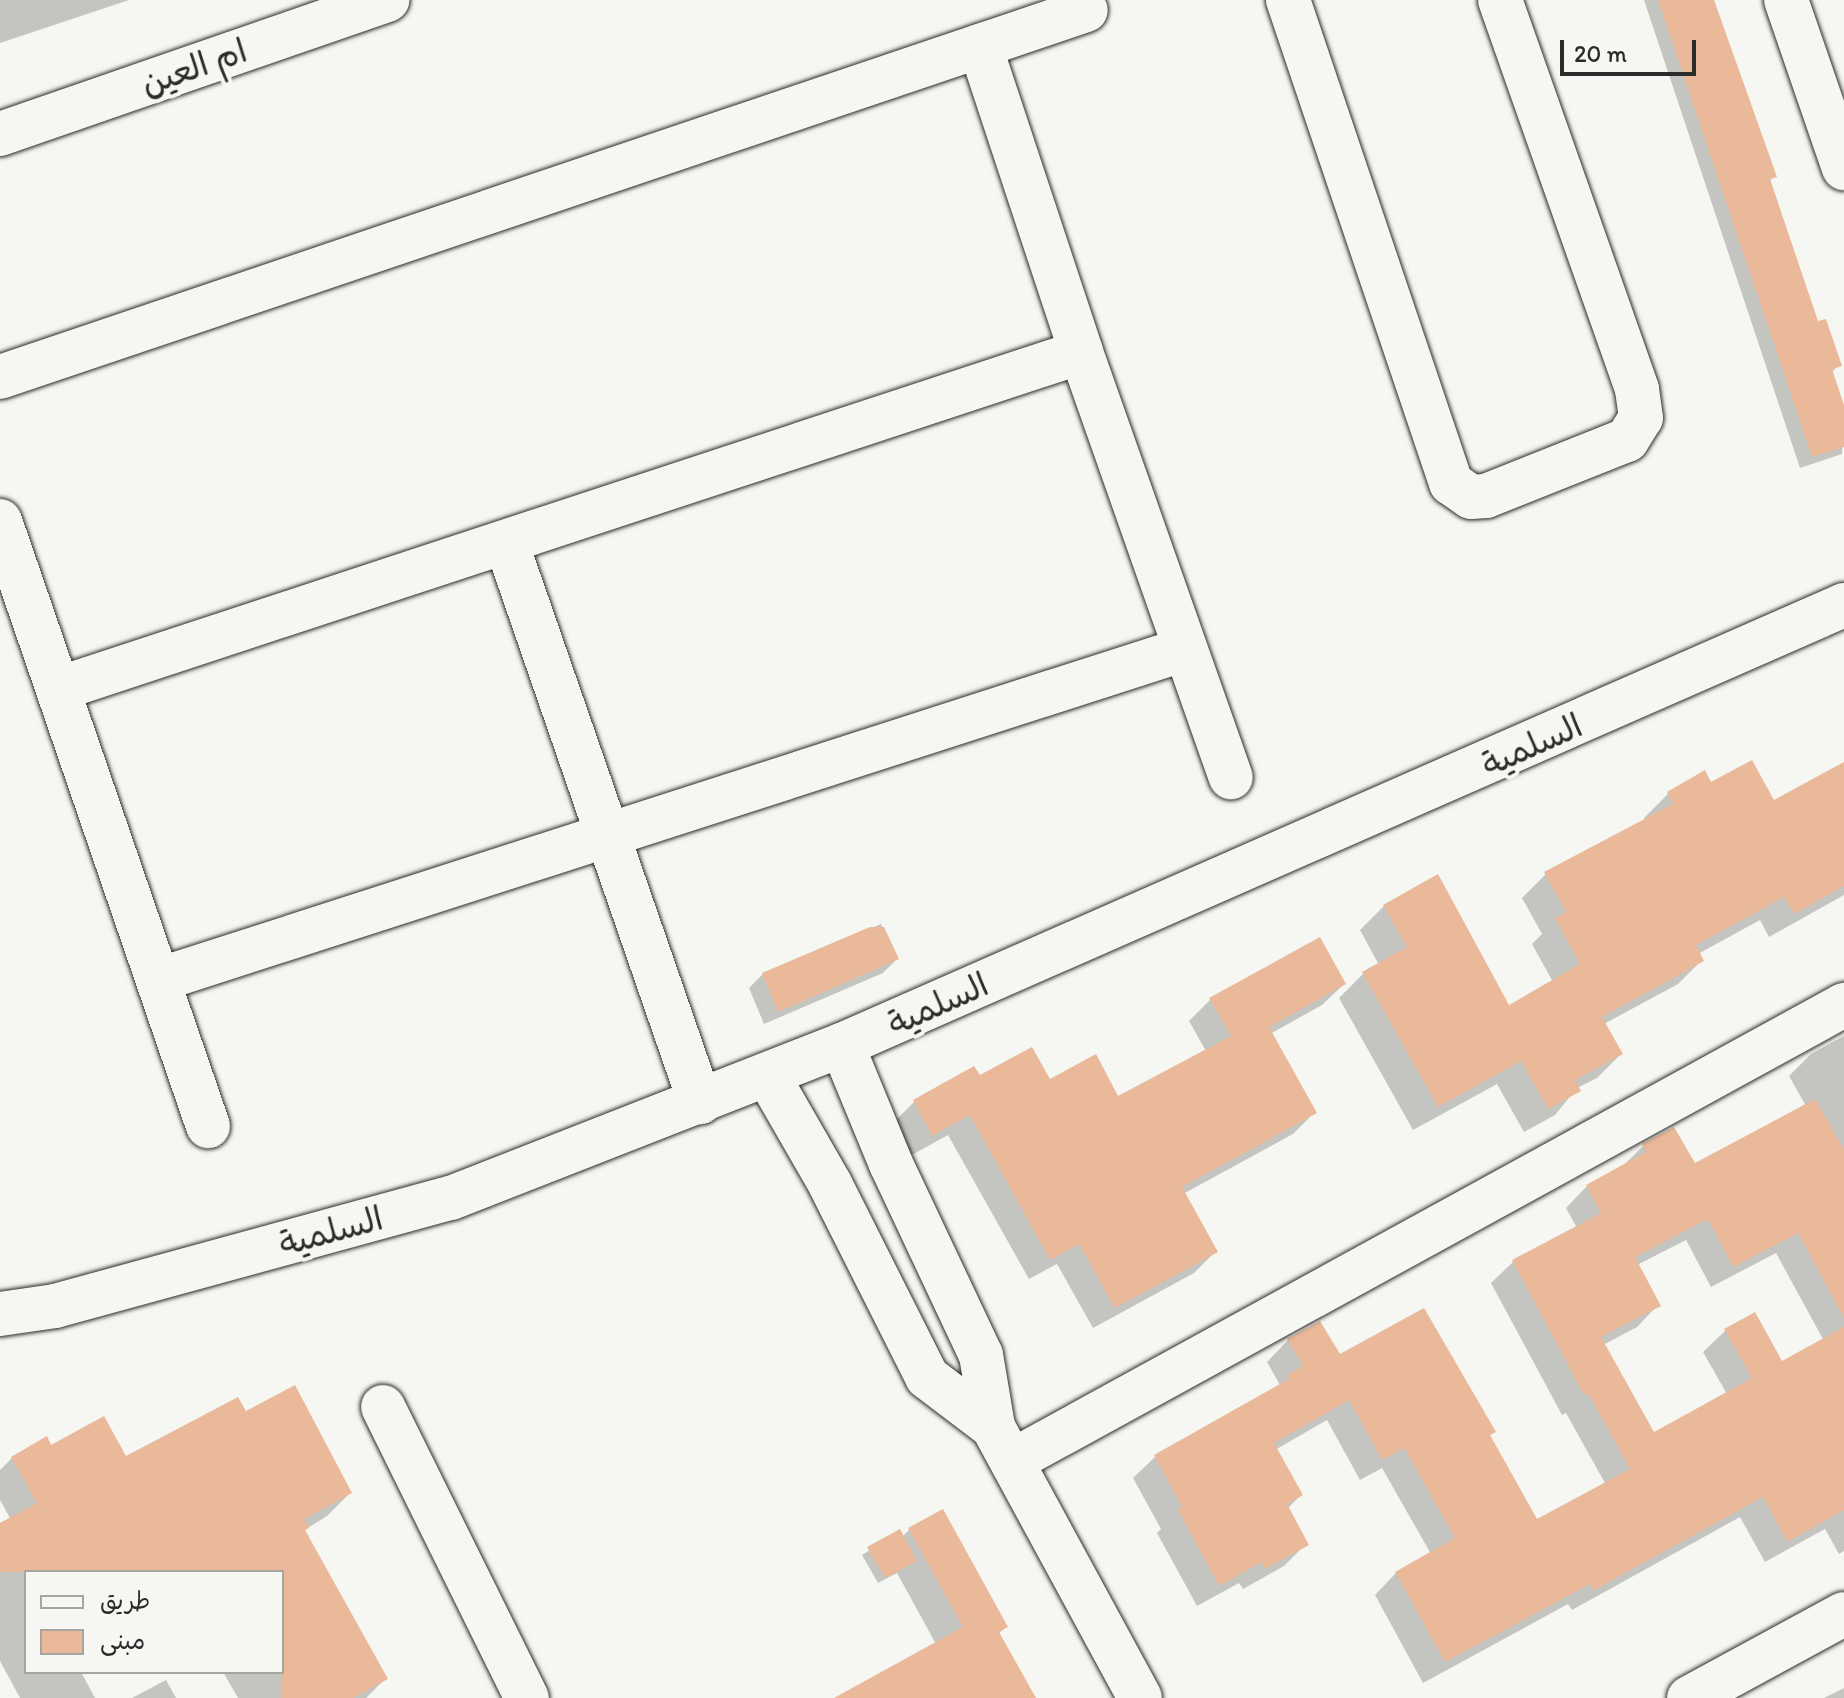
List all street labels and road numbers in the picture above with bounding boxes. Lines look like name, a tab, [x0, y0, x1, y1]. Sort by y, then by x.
street label: ام العين	[136, 30, 252, 104]
street label: السلمية	[1475, 705, 1589, 785]
street label: السلمية	[881, 964, 995, 1044]
street label: السلمية	[274, 1198, 388, 1264]

